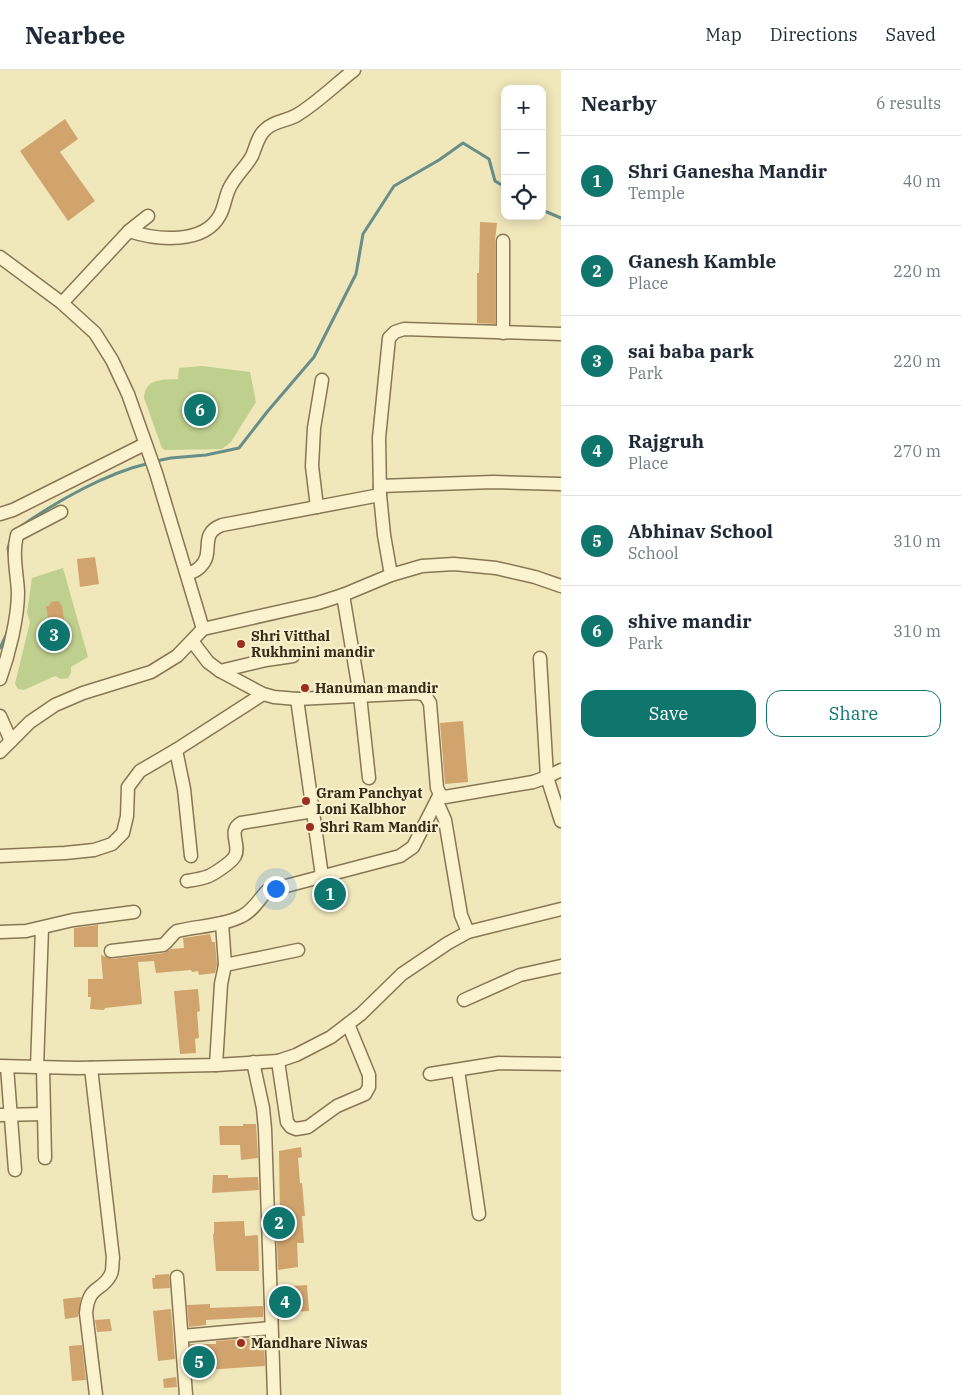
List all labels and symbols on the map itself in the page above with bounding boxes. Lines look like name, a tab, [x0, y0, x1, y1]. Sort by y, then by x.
pin: 6	[184, 391, 216, 429]
pin: 3	[38, 616, 70, 654]
place label: Shri Vitthal Rukhmini mandir	[251, 627, 375, 661]
marker: Shri Vitthal Rukhmini mandir	[235, 638, 247, 650]
place label: Hanuman mandir	[315, 679, 438, 697]
marker: Hanuman mandir	[299, 682, 311, 694]
place label: Gram Panchyat Loni Kalbhor	[316, 784, 423, 818]
marker: Gram Panchyat Loni Kalbhor	[300, 795, 312, 807]
place label: Shri Ram Mandir	[320, 818, 438, 836]
marker: Shri Ram Mandir	[304, 821, 316, 833]
pin: 1	[314, 875, 346, 913]
your location	[263, 876, 289, 902]
pin: 2	[263, 1204, 295, 1242]
pin: 4	[269, 1283, 301, 1321]
place label: Mandhare Niwas	[251, 1334, 368, 1352]
marker: Mandhare Niwas	[235, 1337, 247, 1349]
pin: 5	[183, 1343, 215, 1381]

